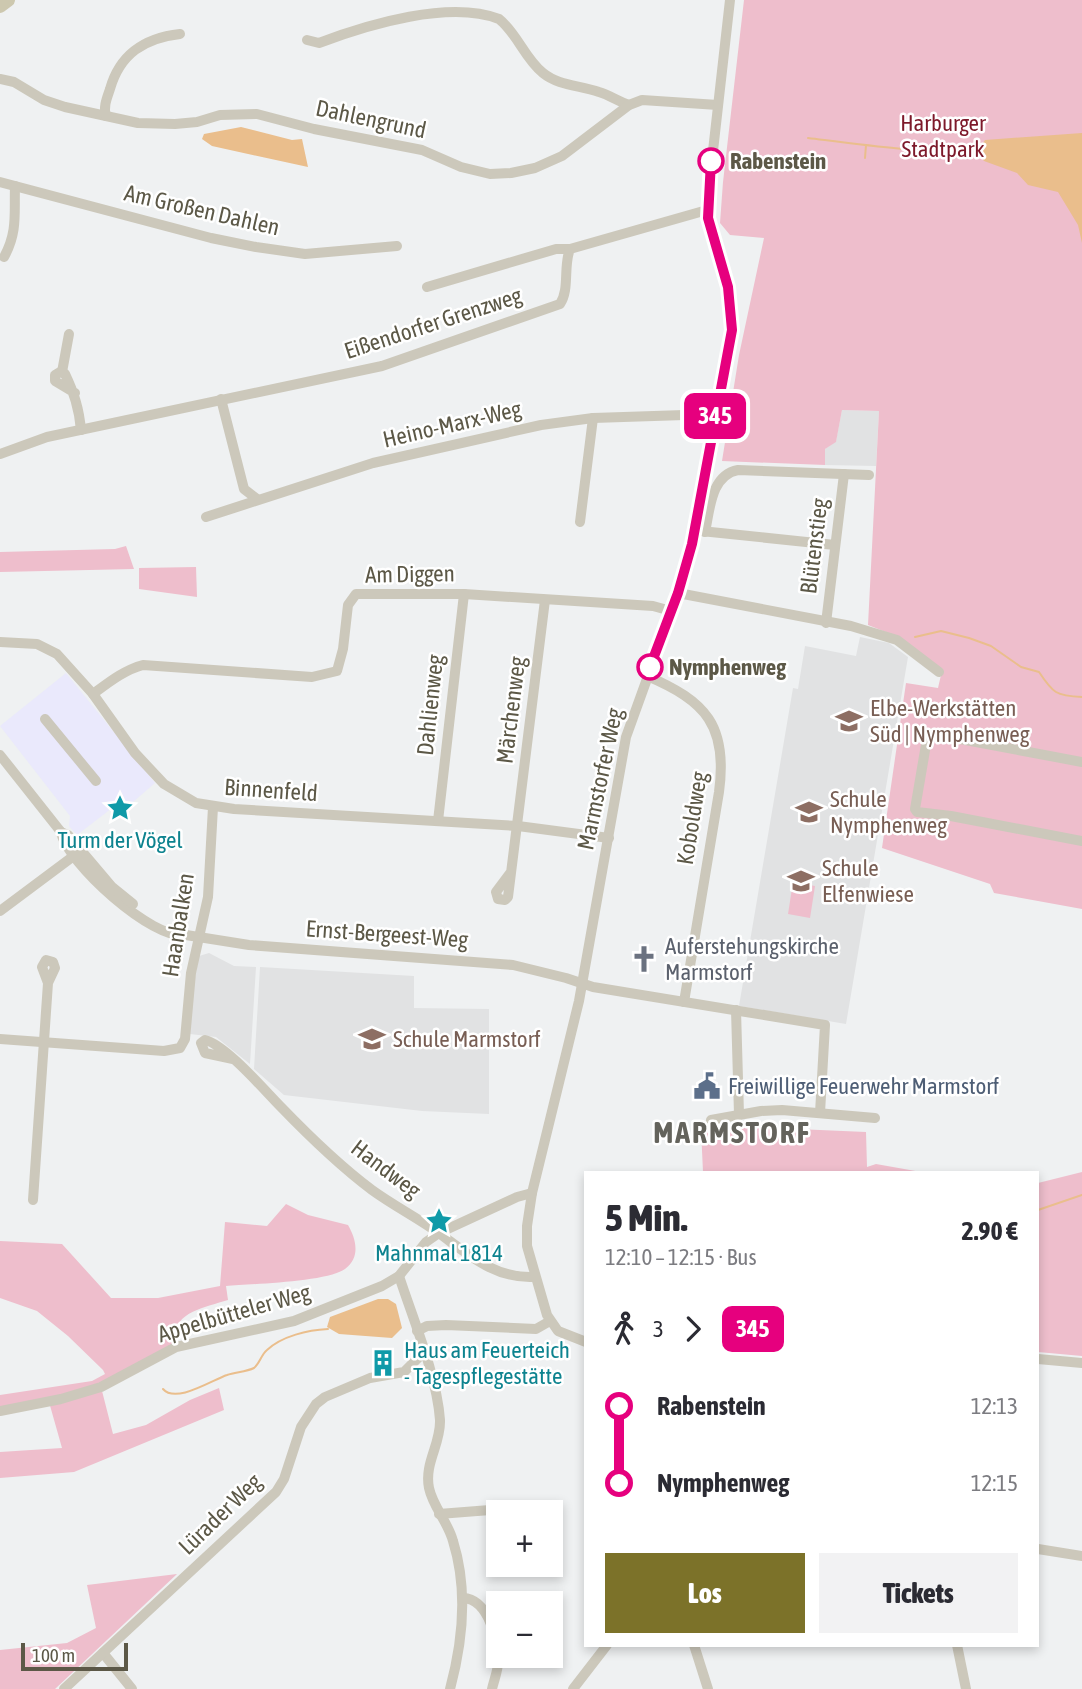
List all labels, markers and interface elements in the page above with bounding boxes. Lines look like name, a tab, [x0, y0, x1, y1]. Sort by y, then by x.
street label: Dahlengrund	[313, 95, 429, 143]
park label: Harburger Stadtpark	[900, 110, 987, 162]
marker: Rabenstein	[698, 148, 724, 174]
place label: Rabenstein	[730, 148, 826, 174]
street label: Am Großen Dahlen	[122, 180, 282, 240]
street label: Eißendorfer Grenzweg	[341, 282, 525, 364]
line badge: 345	[675, 393, 755, 439]
street label: Heino-Marx-Weg	[380, 395, 524, 453]
text: 345	[698, 402, 732, 429]
street label: Blütenstieg	[795, 496, 833, 595]
street label: Am Diggen	[365, 560, 455, 588]
street label: Dahlienweg	[412, 653, 448, 757]
marker: Nymphenweg	[637, 654, 663, 680]
place label: Nymphenweg	[669, 654, 786, 680]
street label: Märchenweg	[492, 655, 530, 765]
place label: Elbe-Werkstätten Süd | Nymphenweg	[870, 695, 1030, 747]
street label: Marmstorfer Weg	[572, 706, 628, 852]
school or university icon: Elbe-Werkstätten Süd | Nymphenweg	[834, 706, 864, 736]
street label: Koboldweg	[672, 769, 712, 866]
street label: Binnenfeld	[223, 774, 319, 806]
place label: Schule Nymphenweg	[830, 786, 947, 838]
place icon: Turm der Vögel	[105, 793, 135, 823]
school or university icon: Schule Nymphenweg	[794, 797, 824, 827]
place label: Turm der Vögel	[57, 827, 183, 853]
place label: Schule Elfenwiese	[822, 855, 914, 907]
school or university icon: Schule Elfenwiese	[786, 866, 816, 896]
street label: Haanbalken	[157, 871, 199, 979]
street label: Ernst-Bergeest-Weg	[305, 915, 469, 953]
place label: Auferstehungskirche Marmstorf	[665, 933, 839, 985]
church icon: Auferstehungskirche Marmstorf	[629, 944, 659, 974]
school or university icon: Schule Marmstorf	[357, 1024, 387, 1054]
place label: Schule Marmstorf	[393, 1026, 541, 1052]
public building icon: Freiwillige Feuerwehr Marmstorf	[692, 1071, 722, 1101]
place label: Freiwillige Feuerwehr Marmstorf	[728, 1073, 999, 1099]
district label: MARMSTORF	[653, 1115, 811, 1149]
street label: Handweg	[346, 1135, 426, 1204]
text: 5 Min.	[605, 1196, 687, 1239]
place icon: Mahnmal 1814	[424, 1206, 454, 1236]
text: 2.90 €	[961, 1216, 1018, 1246]
place label: Mahnmal 1814	[375, 1240, 503, 1266]
text: 12:10 – 12:15 · Bus	[605, 1244, 757, 1270]
street label: Appelbütteler Weg	[155, 1279, 313, 1347]
icon: walk	[605, 1310, 643, 1348]
icon: forward	[674, 1310, 712, 1348]
text: 345	[736, 1315, 770, 1342]
text: 3	[653, 1316, 664, 1342]
place label: Haus am Feuerteich - Tagespflegestätte	[404, 1337, 570, 1389]
building icon: Haus am Feuerteich - Tagespflegestätte	[368, 1348, 398, 1378]
text: Rabenstein	[657, 1391, 766, 1421]
text: 12:13	[971, 1393, 1018, 1419]
street label: Lürader Weg	[173, 1468, 267, 1560]
text: Nymphenweg	[657, 1468, 789, 1498]
text: 12:15	[971, 1470, 1018, 1496]
map controls	[486, 1500, 563, 1668]
button: +	[486, 1500, 563, 1577]
button: Los	[605, 1553, 805, 1633]
button: Tickets	[819, 1553, 1018, 1633]
button: −	[486, 1591, 563, 1668]
scale bar	[21, 1640, 128, 1672]
text: 100 m	[32, 1644, 75, 1666]

